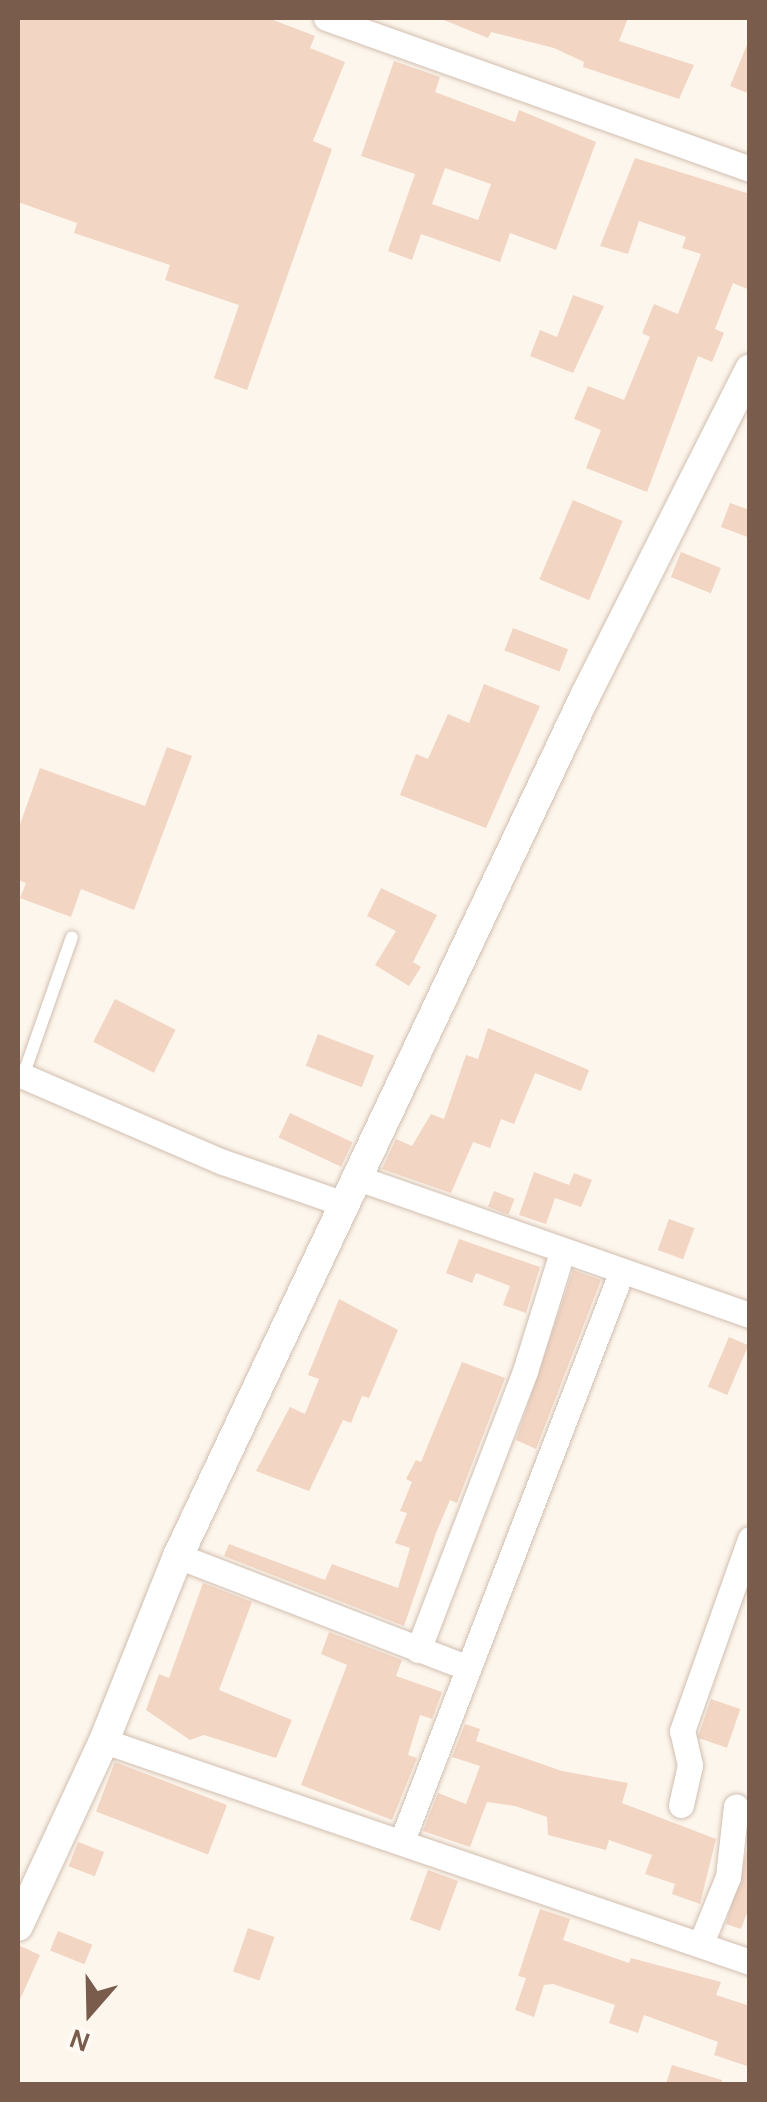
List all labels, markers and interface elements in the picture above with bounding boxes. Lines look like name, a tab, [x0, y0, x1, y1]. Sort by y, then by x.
north arrow	[40, 1962, 140, 2062]
text: N	[64, 2022, 95, 2060]

